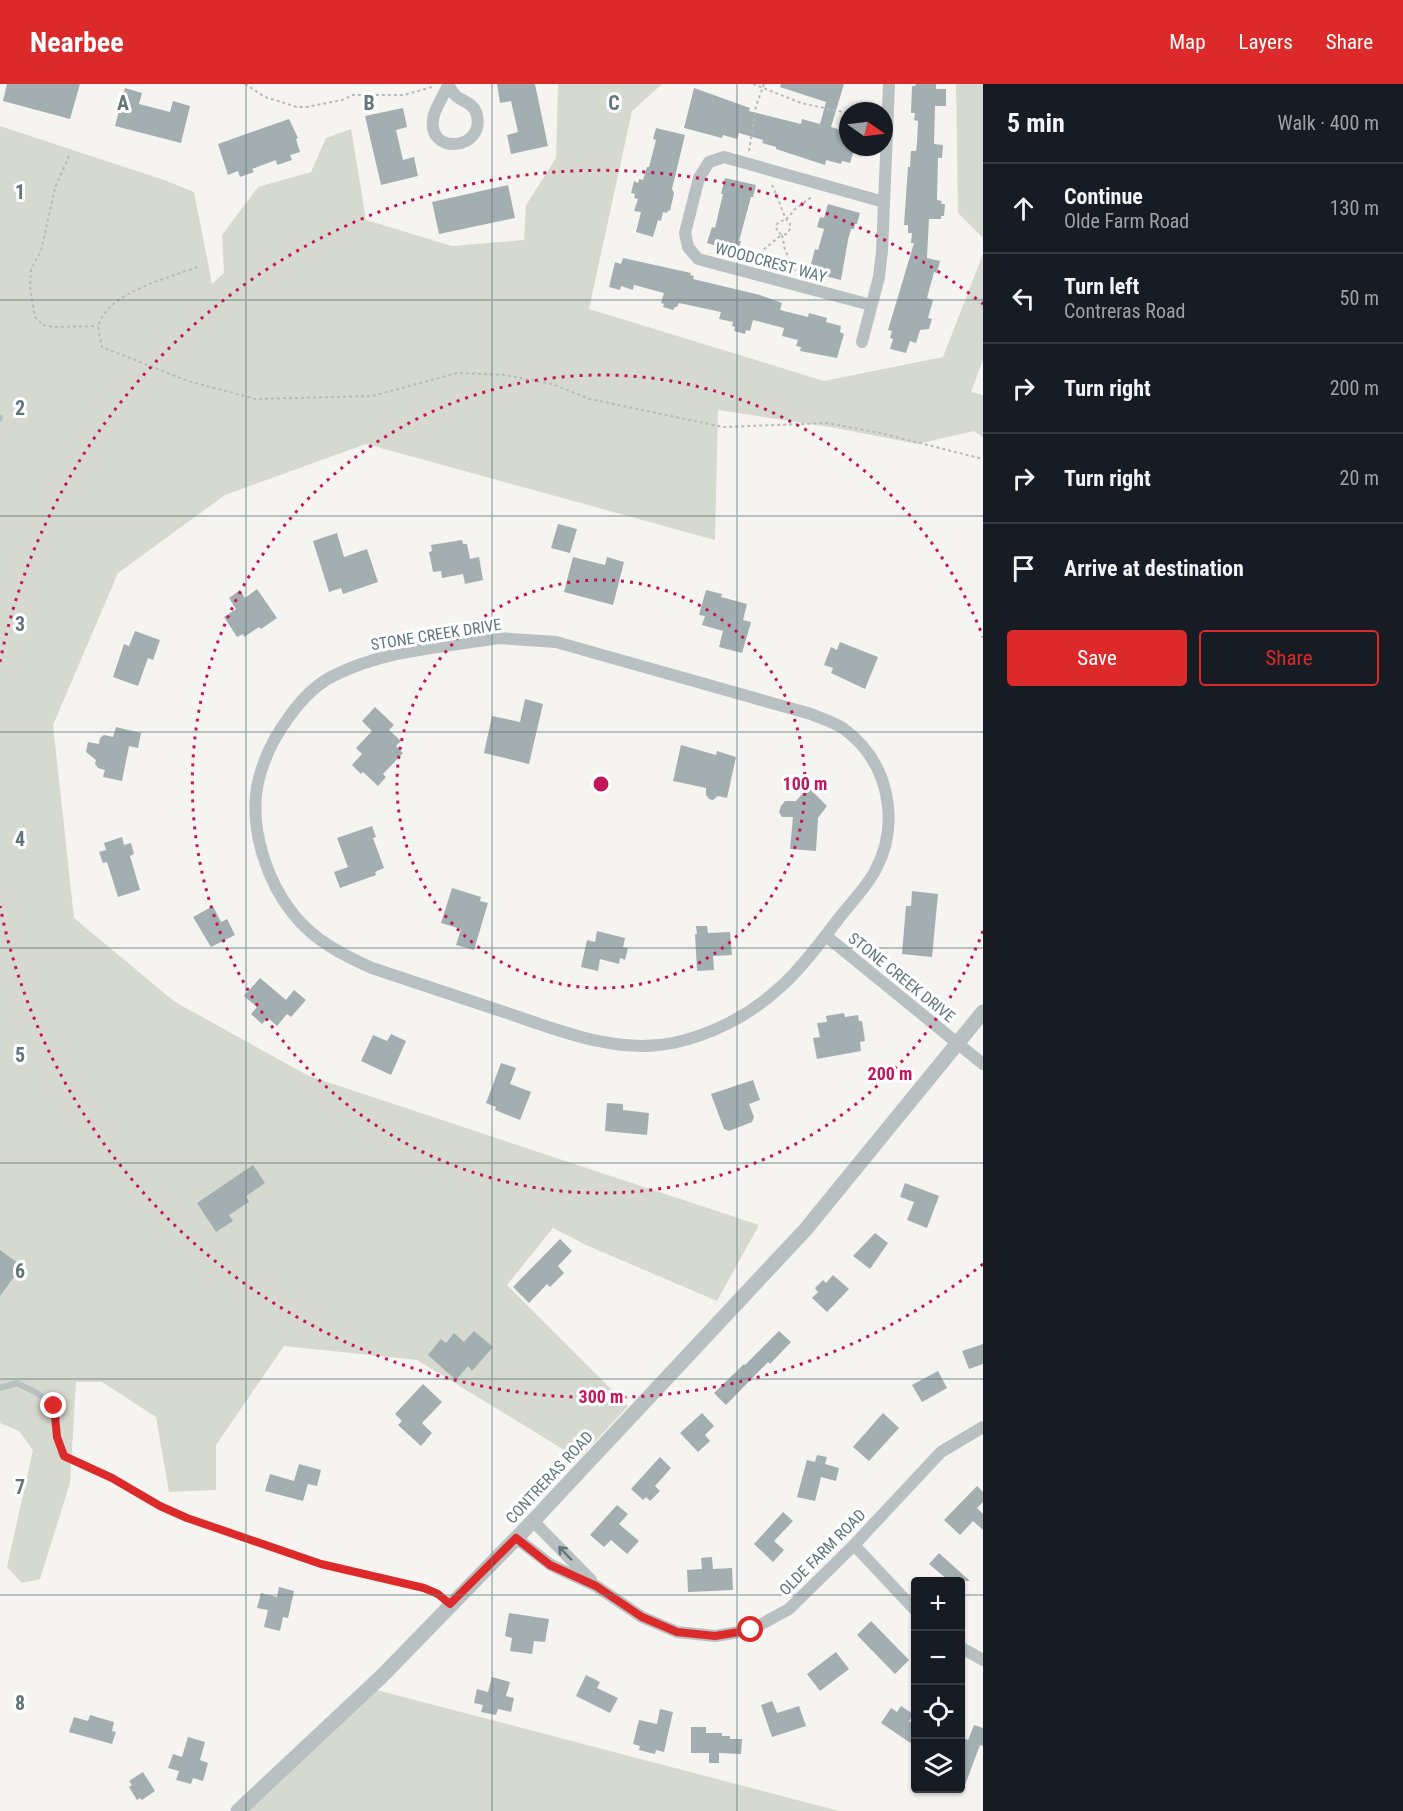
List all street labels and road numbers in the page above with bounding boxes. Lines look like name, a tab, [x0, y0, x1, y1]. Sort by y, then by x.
street label: WOODCREST WAY	[713, 238, 829, 287]
street label: STONE CREEK DRIVE	[369, 615, 503, 654]
street label: STONE CREEK DRIVE	[844, 928, 959, 1026]
street label: CONTRERAS ROAD	[502, 1427, 597, 1527]
street label: OLDE FARM ROAD	[775, 1505, 869, 1599]

